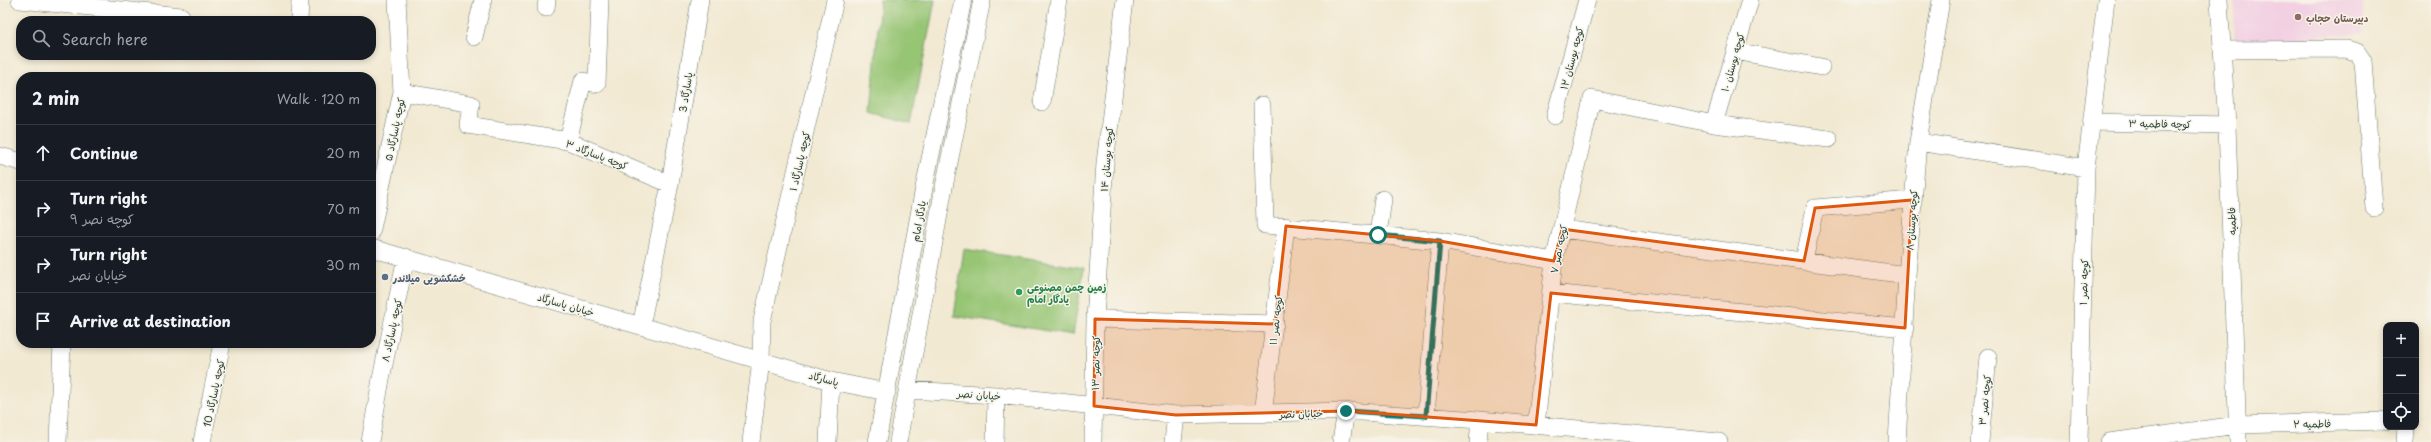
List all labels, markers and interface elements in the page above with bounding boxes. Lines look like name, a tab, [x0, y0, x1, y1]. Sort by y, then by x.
place label: دبیرستان حجاب	[2306, 10, 2369, 25]
marker: دبیرستان حجاب	[2293, 12, 2303, 22]
search box	[16, 16, 376, 60]
street label: کوچه بوستان ۱۲	[1555, 25, 1587, 91]
icon: search	[30, 27, 52, 49]
text: Search here	[62, 27, 148, 50]
street label: کوچه بوستان ۱۰	[1716, 31, 1748, 93]
street label: پاسارگاد 3	[674, 71, 696, 113]
text: 2 min	[32, 85, 79, 111]
text: Walk · 120 m	[277, 89, 360, 108]
street label: کوچه پاسارگاد ۵	[380, 96, 408, 162]
street label: کوچه فاطمیه ۳	[2128, 115, 2192, 131]
street label: کوچه بوستان ۱۴	[1096, 126, 1116, 192]
street label: کوچه پاسارگاد ۱	[785, 130, 813, 192]
street label: کوچه پاسارگاد ۳	[564, 135, 630, 173]
text: Continue	[70, 141, 138, 164]
icon: ahead	[32, 142, 54, 164]
text: 20 m	[326, 143, 360, 162]
text: Turn right	[70, 186, 147, 209]
street label: کوچه بوستان ۸	[1901, 189, 1921, 251]
icon: right	[32, 198, 54, 220]
text: 70 m	[327, 199, 360, 218]
street label: یادگار امام	[907, 199, 930, 243]
street label: فاطمیه	[2223, 207, 2239, 235]
text: کوچه نصر ۹	[70, 209, 134, 228]
street label: کوچه نصر ۷	[1545, 223, 1571, 275]
route start	[1369, 226, 1387, 244]
text: Turn right	[70, 242, 147, 265]
icon: right	[32, 254, 54, 276]
text: 30 m	[326, 255, 360, 274]
street label: کوچه نصر ۱	[2075, 259, 2091, 305]
text: خیابان نصر	[70, 265, 127, 284]
place label: خشکشویی میلاندر	[392, 270, 466, 285]
marker: خشکشویی میلاندر	[380, 272, 390, 282]
place label: زمین چمن مصنوعی یادگار امام	[1027, 279, 1107, 307]
marker: زمین چمن مصنوعی یادگار امام	[1014, 287, 1024, 297]
street label: خیابان پاسارگاد	[536, 289, 596, 319]
street label: کوچه نصر ۱۱	[1265, 294, 1285, 346]
street label: کوچه پاسارگاد ۸	[377, 297, 405, 363]
text: Arrive at destination	[70, 309, 231, 332]
icon: arrive	[32, 310, 54, 332]
map controls	[2383, 322, 2419, 430]
button: +	[2383, 322, 2419, 358]
street label: کوچه نصر ۱۳	[1087, 336, 1103, 390]
street label: کوچه پاسارگاد 10	[198, 358, 228, 428]
button: −	[2383, 358, 2419, 394]
street label: پاسارگاد	[807, 367, 841, 389]
street label: کوچه نصر ۳	[1974, 374, 1994, 426]
street label: خیابان نصر	[956, 385, 1002, 403]
button: locate	[2383, 394, 2419, 430]
route end	[1337, 402, 1355, 420]
street label: خیابان نصر	[1278, 405, 1323, 421]
street label: فاطمیه ۲	[2293, 415, 2331, 431]

